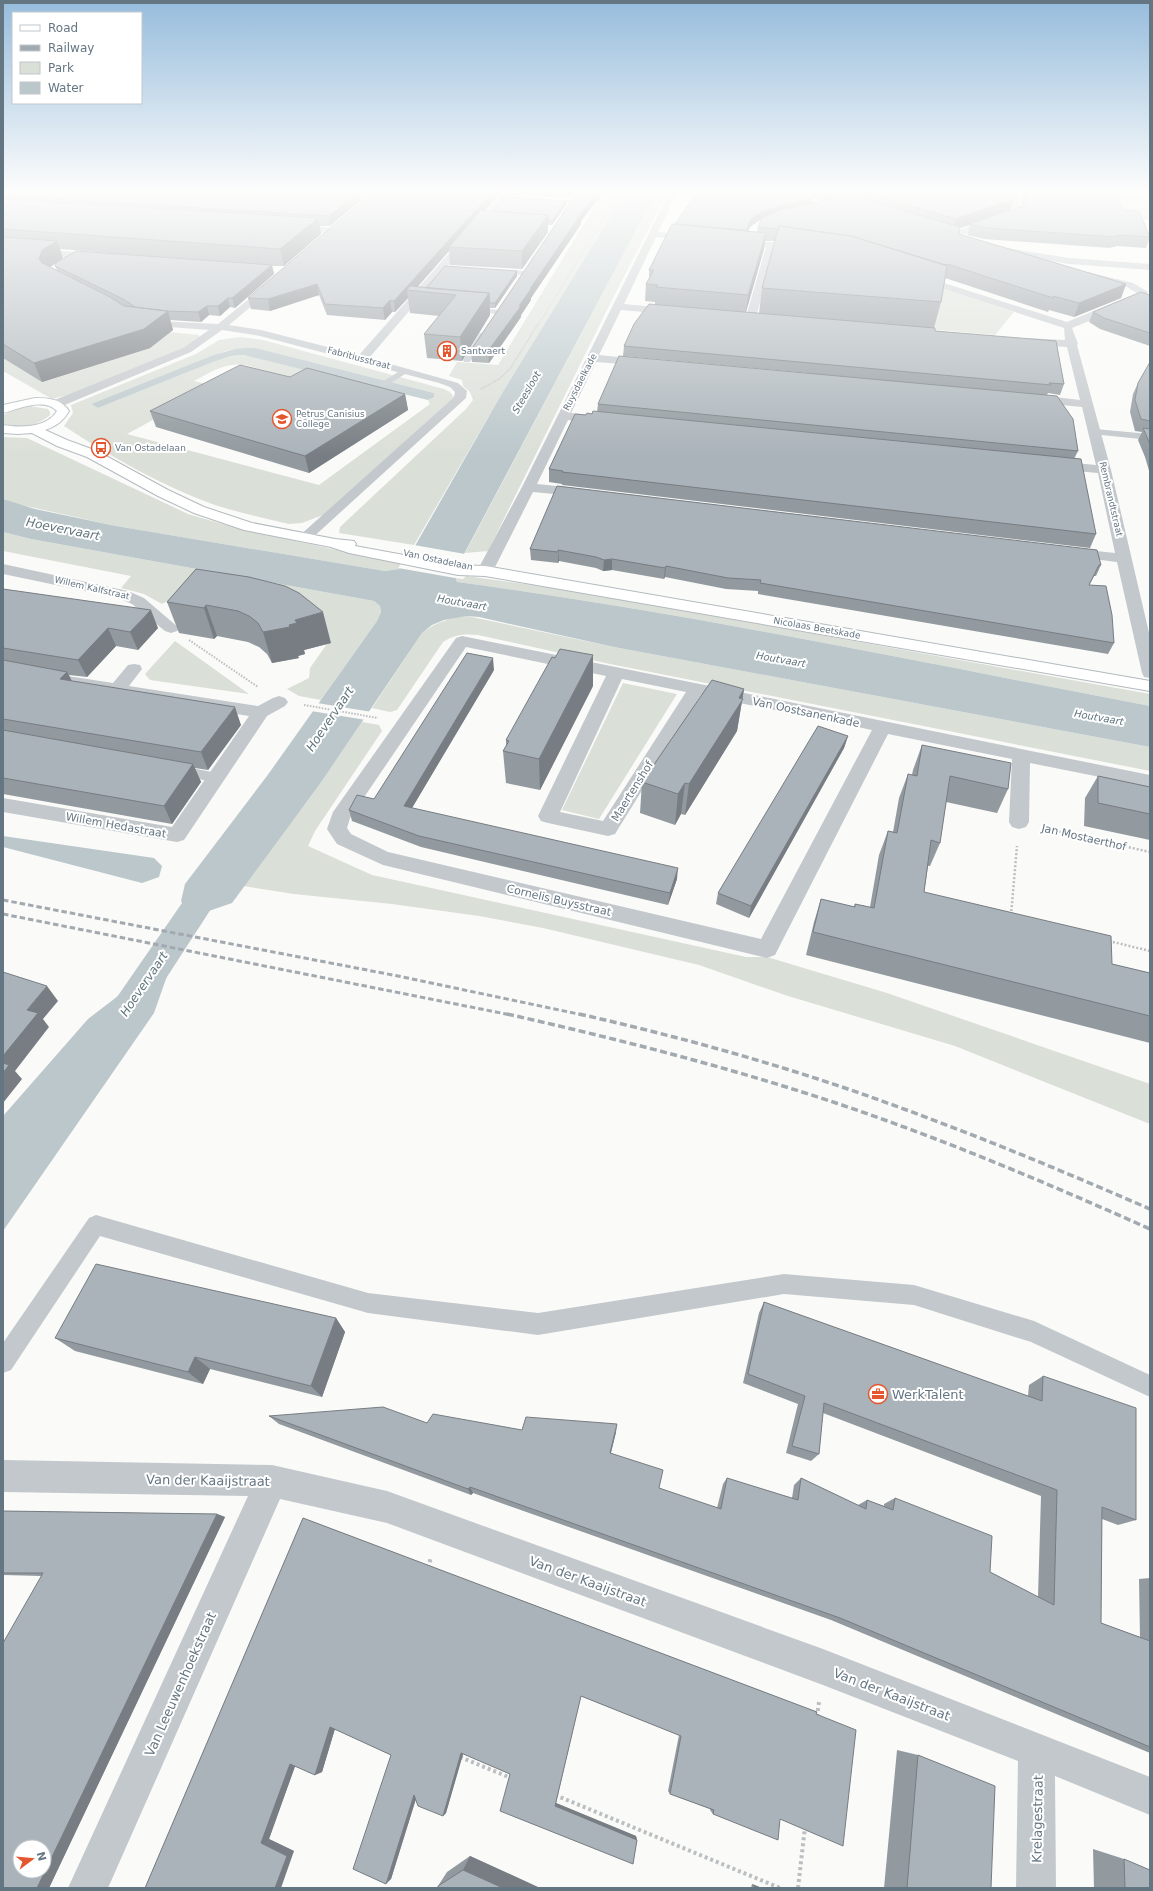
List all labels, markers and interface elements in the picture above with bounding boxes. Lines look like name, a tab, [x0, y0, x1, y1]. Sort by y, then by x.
legend	[12, 12, 142, 104]
text: Road	[48, 21, 78, 35]
text: Railway	[48, 41, 94, 55]
text: Park	[48, 61, 74, 75]
text: Water	[48, 81, 84, 95]
building icon: Santvaert	[436, 340, 458, 362]
street label: Fabritiusstraat	[326, 345, 392, 371]
place label: Santvaert	[461, 346, 506, 356]
street label: Ruysdaelkade	[561, 351, 599, 412]
water label: Steesloot	[510, 368, 543, 415]
school or university icon: Petrus Canisius College	[271, 408, 293, 430]
place label: Petrus Canisius College	[296, 409, 365, 429]
bus stop icon: Van Ostadelaan	[90, 437, 112, 459]
place label: Van Ostadelaan	[115, 443, 186, 453]
street label: Rembrandtstraat	[1098, 461, 1125, 538]
water label: Hoevervaart	[25, 515, 102, 543]
street label: Van Ostadelaan	[402, 548, 474, 572]
street label: Willem Kalfstraat	[53, 574, 131, 602]
water label: Houtvaart	[436, 593, 489, 612]
street label: Nicolaas Beetskade	[773, 615, 862, 641]
water label: Houtvaart	[755, 650, 808, 669]
water label: Hoevervaart	[303, 683, 357, 754]
street label: Van Oostsanenkade	[751, 695, 861, 730]
water label: Houtvaart	[1073, 708, 1126, 727]
street label: Maertenshof	[609, 758, 657, 824]
street label: Willem Hedastraat	[65, 810, 168, 841]
street label: Jan Mostaerthof	[1039, 821, 1129, 854]
street label: Cornelis Buysstraat	[505, 882, 613, 919]
water label: Hoevervaart	[117, 948, 171, 1019]
office icon: WerkTalent	[867, 1383, 889, 1405]
place label: WerkTalent	[892, 1387, 964, 1402]
street label: Van der Kaaijstraat	[146, 1472, 270, 1489]
street label: Van der Kaaijstraat	[527, 1553, 648, 1610]
street label: Van Leeuwenhoekstraat	[142, 1610, 219, 1759]
street label: Van der Kaaijstraat	[831, 1665, 952, 1724]
street label: Krelagestraat	[1029, 1775, 1046, 1863]
north arrow	[12, 1839, 52, 1879]
text: N	[34, 1850, 49, 1863]

